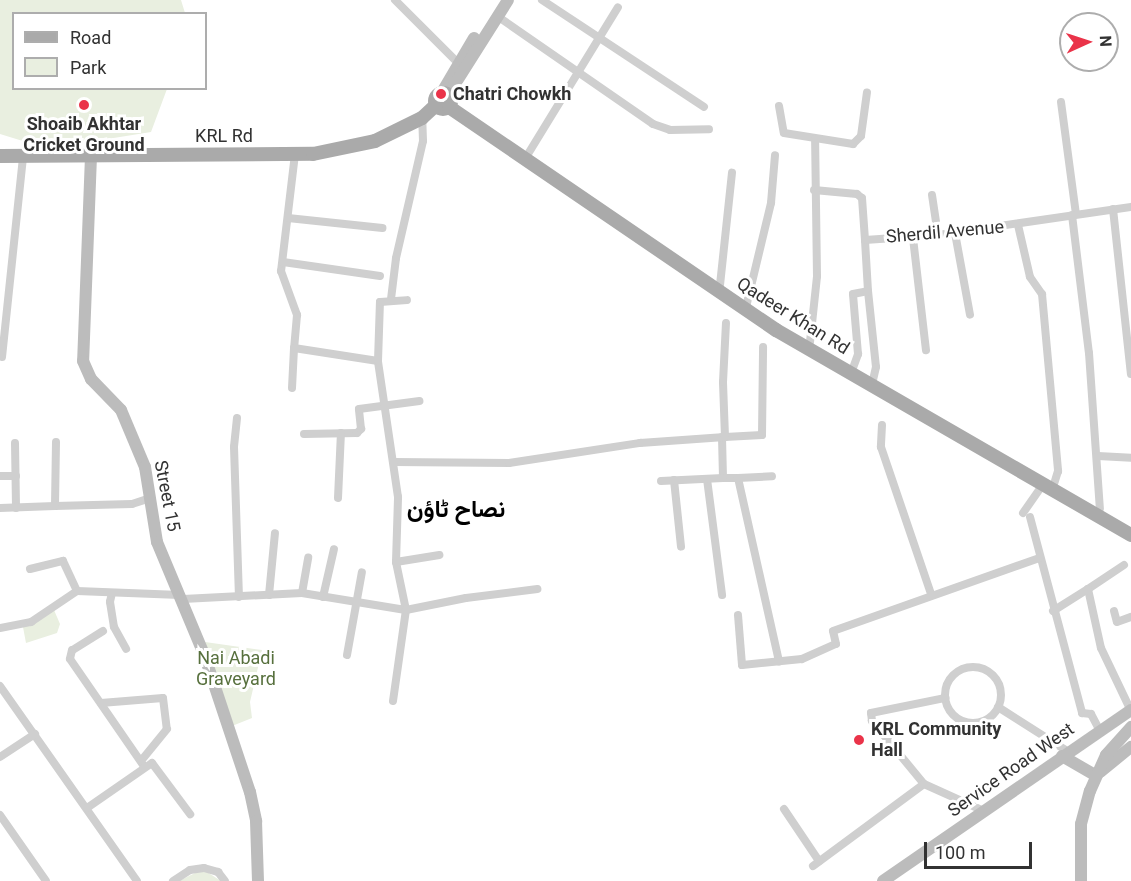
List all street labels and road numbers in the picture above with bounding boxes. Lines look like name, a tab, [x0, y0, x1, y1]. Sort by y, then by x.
street label: KRL Rd	[195, 125, 253, 147]
street label: Sherdil Avenue	[885, 216, 1005, 248]
street label: Qadeer Khan Rd	[733, 273, 853, 359]
street label: Street 15	[150, 459, 184, 533]
street label: Service Road West	[944, 718, 1078, 822]

